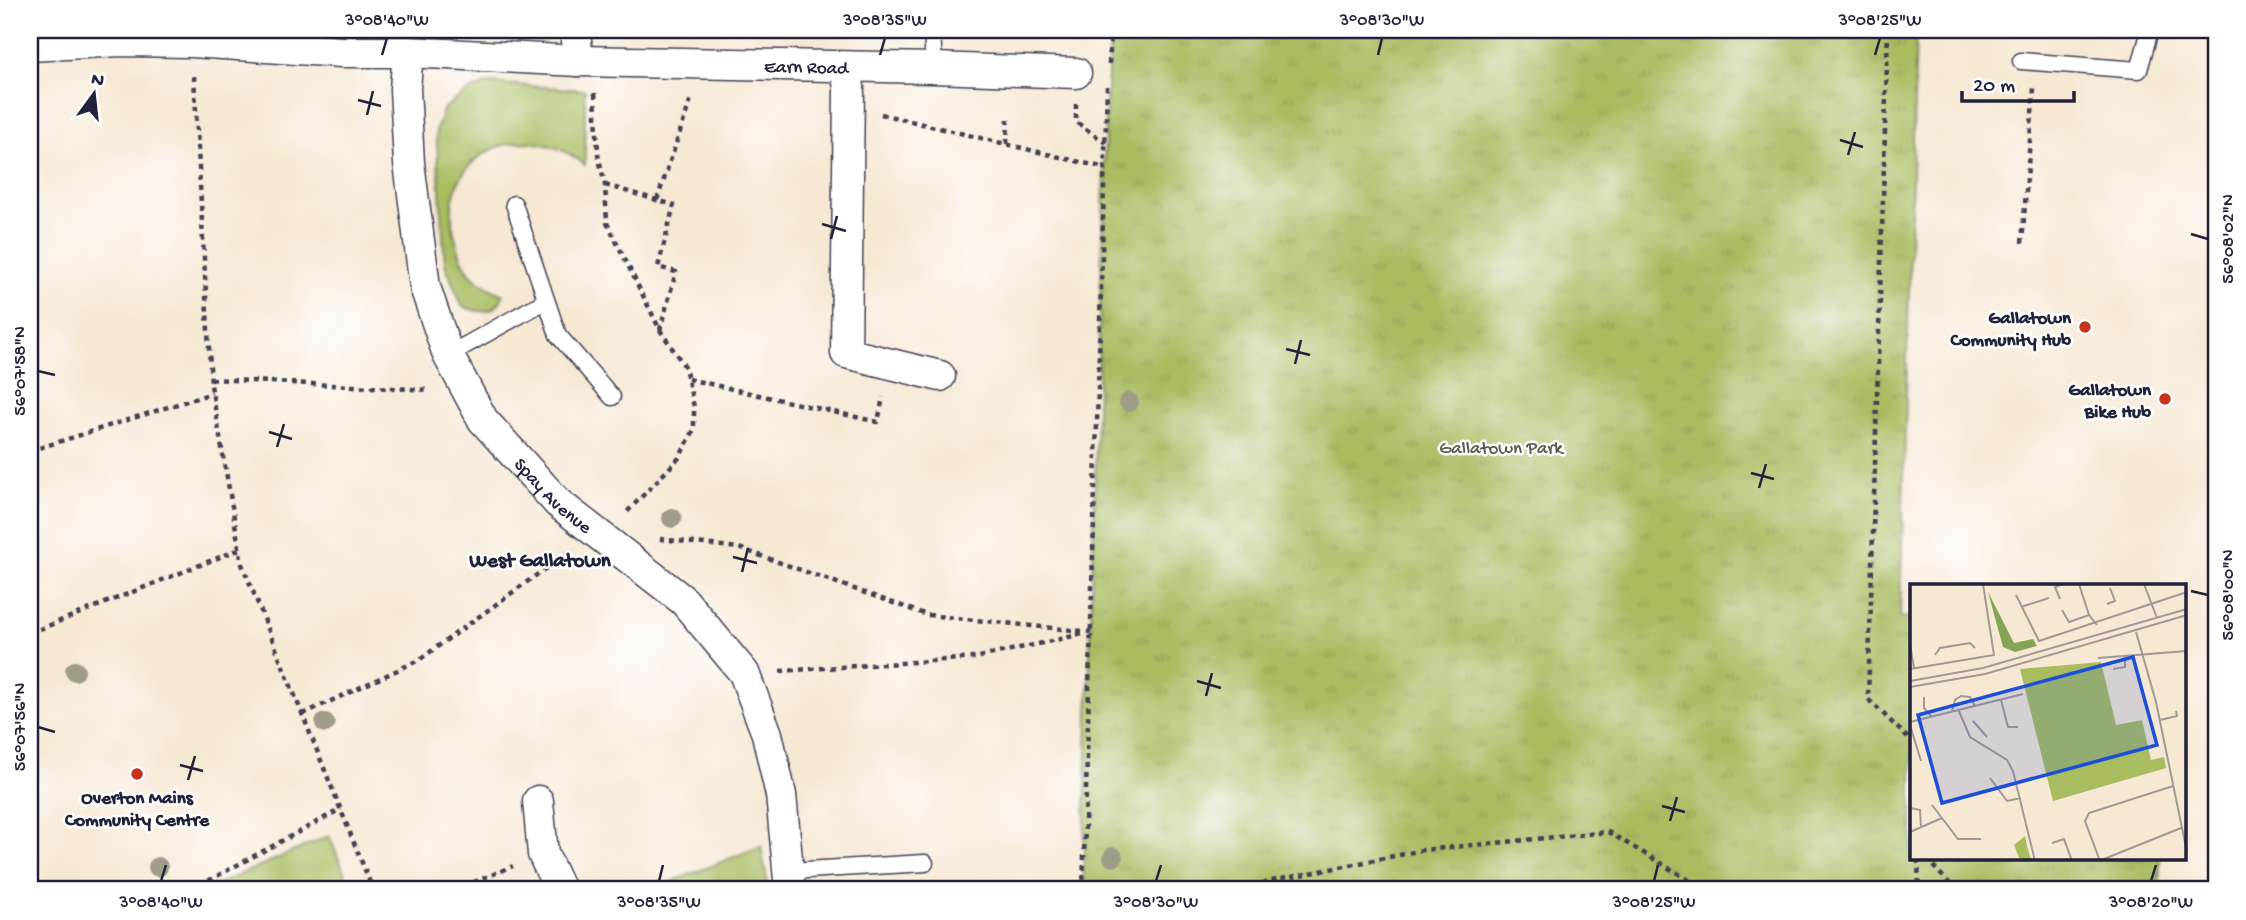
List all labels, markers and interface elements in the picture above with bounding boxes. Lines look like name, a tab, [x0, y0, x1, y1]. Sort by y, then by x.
text: 3°08'40"W	[344, 11, 429, 32]
text: 3°08'35"W	[842, 11, 927, 32]
text: 3°08'30"W	[1339, 11, 1424, 32]
text: 3°08'25"W	[1837, 11, 1922, 32]
street label: Earn Road	[764, 57, 850, 81]
north arrow	[60, 60, 130, 130]
scale bar	[1962, 60, 2074, 104]
text: N	[89, 68, 106, 94]
text: 20 m	[1973, 75, 2015, 100]
text: 56°08'02"N	[2219, 194, 2240, 284]
place label: Gallatown Community Hub	[1949, 308, 2072, 353]
marker: Gallatown Community Hub	[2077, 319, 2093, 335]
text: 56°07'58"N	[11, 326, 32, 416]
place label: Gallatown Bike Hub	[2068, 380, 2152, 425]
marker: Gallatown Bike Hub	[2157, 391, 2173, 407]
park label: Gallatown Park	[1439, 438, 1564, 461]
street label: Spay Avenue	[508, 454, 596, 540]
text: 56°08'00"N	[2219, 549, 2240, 641]
district label: West Gallatown	[468, 550, 612, 575]
inset map	[1910, 584, 2186, 860]
text: 56°07'56"N	[11, 683, 32, 771]
marker: Overton Mains Community Centre	[129, 766, 145, 782]
place label: Overton Mains Community Centre	[64, 788, 210, 833]
text: 3°08'40"W	[118, 893, 203, 914]
text: 3°08'35"W	[616, 893, 701, 914]
text: 3°08'30"W	[1113, 893, 1198, 914]
text: 3°08'25"W	[1611, 893, 1696, 914]
text: 3°08'20"W	[2108, 893, 2193, 914]

